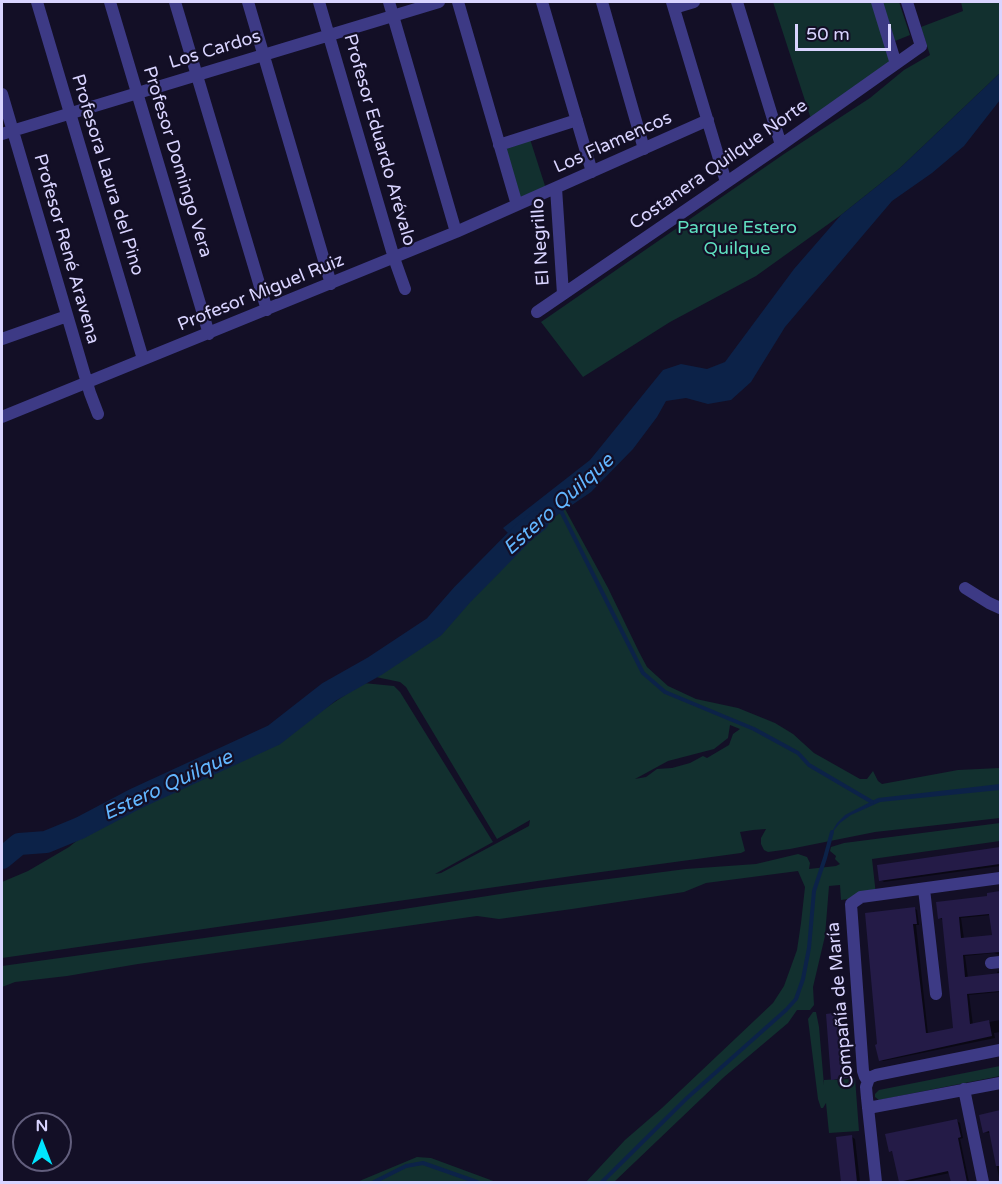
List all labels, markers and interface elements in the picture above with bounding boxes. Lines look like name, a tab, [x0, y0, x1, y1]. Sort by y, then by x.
scale bar	[798, 12, 894, 50]
text: 50 m	[806, 23, 850, 45]
street label: Los Cardos	[167, 26, 263, 74]
street label: Profesor Eduardo Arévalo	[338, 32, 420, 248]
street label: Profesor Domingo Vera	[138, 64, 216, 260]
street label: Profesora Laura del Pino	[66, 72, 148, 278]
street label: Costanera Quilque Norte	[626, 95, 812, 235]
street label: Los Flamencos	[551, 107, 675, 179]
street label: Profesor René Aravena	[28, 151, 104, 347]
street label: El Negrillo	[527, 198, 555, 286]
park label: Parque Estero Quilque	[677, 217, 797, 260]
street label: Profesor Miguel Ruiz	[175, 250, 347, 336]
water label: Estero Quilque	[499, 449, 619, 561]
water label: Estero Quilque	[99, 746, 237, 826]
street label: Compañía de María	[823, 921, 859, 1089]
north arrow	[12, 1112, 72, 1172]
text: N	[36, 1116, 48, 1136]

